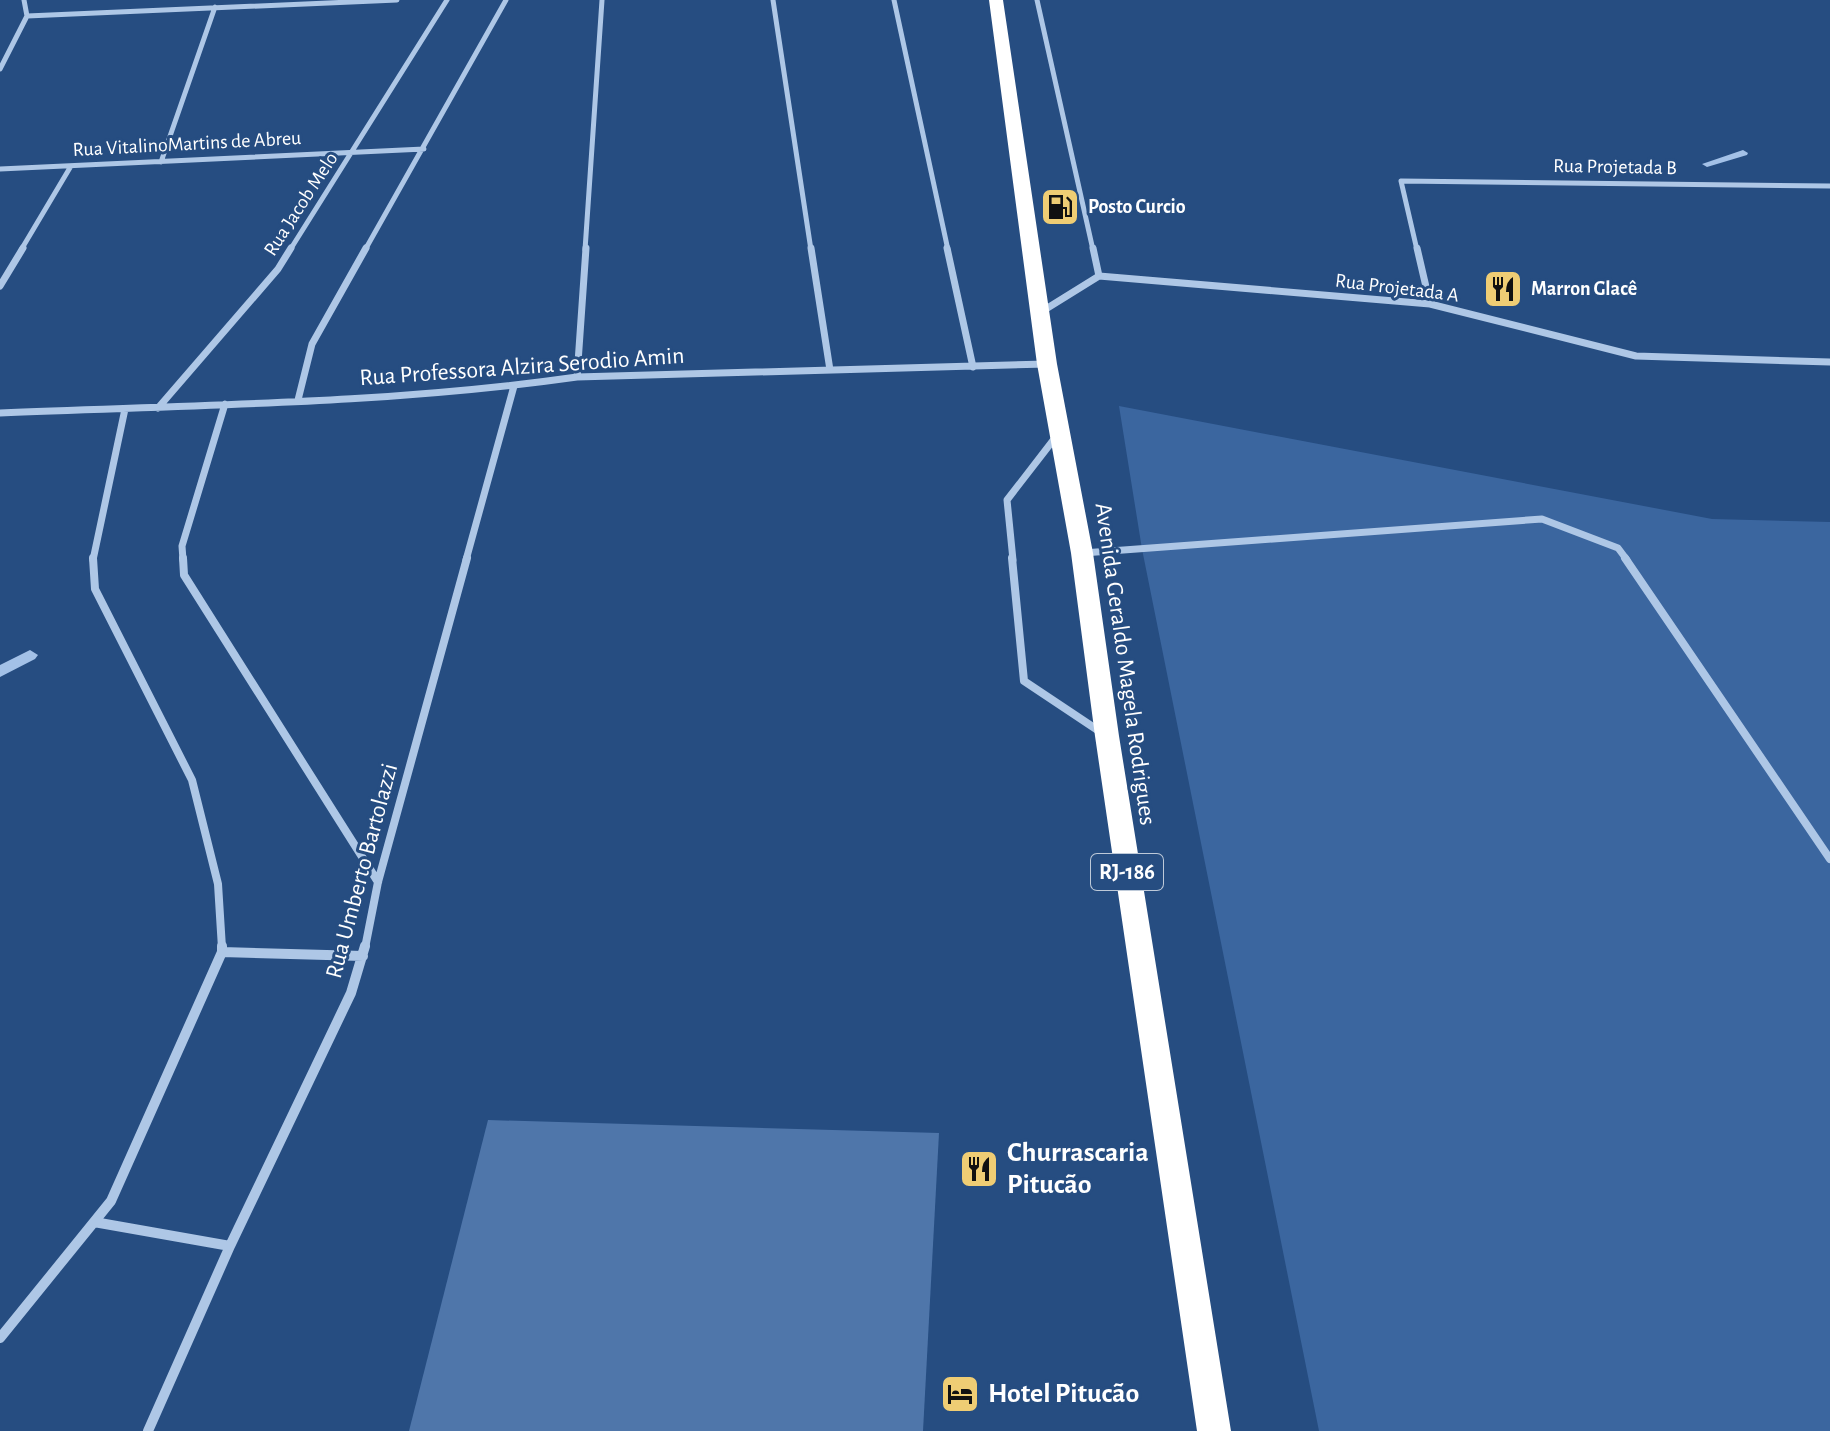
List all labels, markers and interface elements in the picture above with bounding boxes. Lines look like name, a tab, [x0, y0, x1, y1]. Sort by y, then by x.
street label: Rua VitalinoMartins de Abreu	[72, 128, 302, 160]
street label: Rua Jacob Melo	[260, 149, 342, 259]
street label: Rua Projetada B	[1553, 156, 1677, 178]
fuel station icon: Posto Curcio	[1039, 186, 1081, 228]
place label: Posto Curcio	[1088, 197, 1186, 217]
restaurant icon: Marron Glacê	[1482, 268, 1524, 310]
street label: Rua Projetada A	[1334, 270, 1460, 306]
place label: Marron Glacê	[1531, 279, 1637, 299]
street label: Rua Professora Alzira Serodio Amin	[359, 344, 685, 390]
street label: Avenida Geraldo Magela Rodrigues	[1090, 501, 1160, 827]
street label: Rua Umberto Bartolazzi	[322, 761, 402, 981]
road number: RJ-186	[1091, 854, 1163, 890]
place label: Churrascaria Pitucão	[1007, 1139, 1149, 1199]
restaurant icon: Churrascaria Pitucão	[958, 1148, 1000, 1190]
hotel icon: Hotel Pitucão	[939, 1373, 981, 1415]
place label: Hotel Pitucão	[988, 1380, 1139, 1408]

